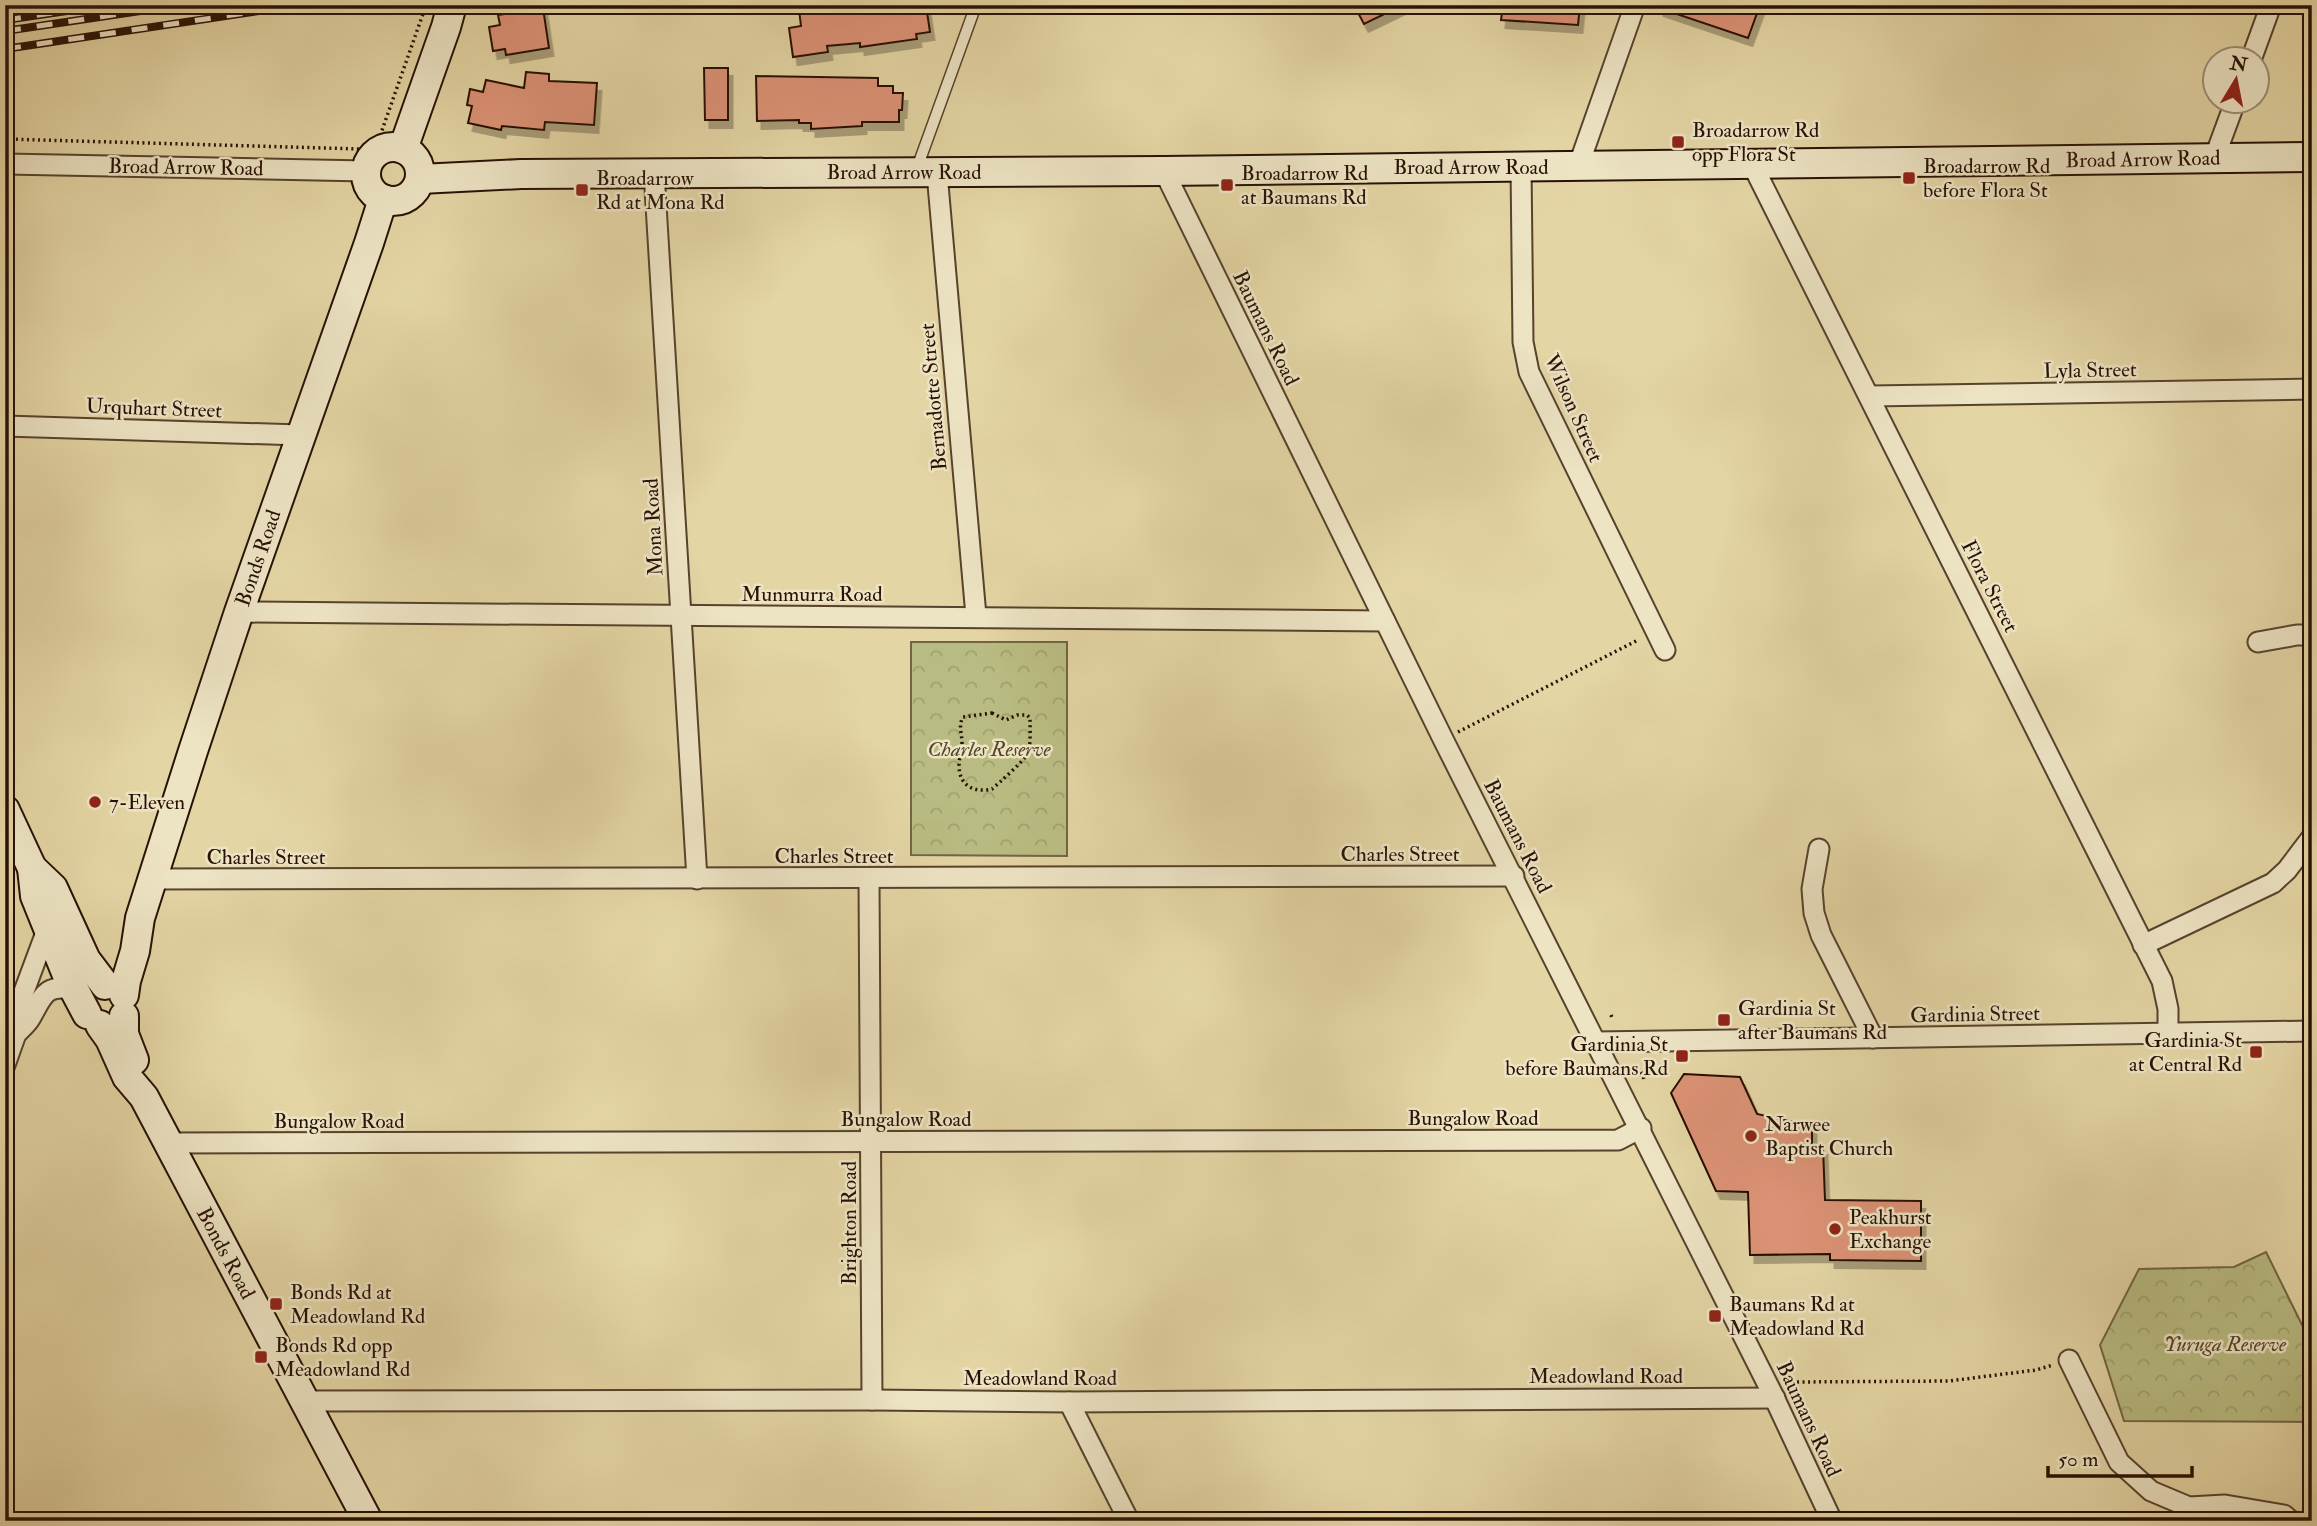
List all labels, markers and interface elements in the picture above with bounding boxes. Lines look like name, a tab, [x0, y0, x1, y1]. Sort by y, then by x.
north arrow	[2202, 46, 2272, 116]
text: N	[2227, 51, 2250, 78]
place label: Broadarrow Rd opp Flora St	[1692, 117, 1820, 168]
marker: Broadarrow Rd opp Flora St	[1670, 134, 1686, 150]
street label: Broad Arrow Road	[2065, 145, 2221, 174]
street label: Broad Arrow Road	[108, 153, 264, 182]
place label: Broadarrow Rd before Flora St	[1923, 153, 2051, 204]
street label: Broad Arrow Road	[1393, 154, 1549, 181]
street label: Broad Arrow Road	[826, 159, 982, 186]
place label: Broadarrow Rd at Baumans Rd	[1241, 160, 1369, 211]
place label: Broadarrow Rd at Mona Rd	[596, 165, 725, 216]
marker: Broadarrow Rd before Flora St	[1901, 170, 1917, 186]
marker: Broadarrow Rd at Baumans Rd	[1219, 177, 1235, 193]
marker: Broadarrow Rd at Mona Rd	[574, 182, 590, 198]
street label: Baumans Road	[1226, 266, 1305, 391]
street label: Bernadotte Street	[914, 322, 953, 472]
street label: Wilson Street	[1537, 349, 1609, 467]
street label: Lyla Street	[2043, 356, 2137, 385]
street label: Urquhart Street	[86, 393, 223, 424]
street label: Mona Road	[637, 477, 670, 577]
street label: Bonds Road	[229, 506, 288, 610]
street label: Flora Street	[1955, 536, 2024, 637]
street label: Munmurra Road	[741, 581, 883, 608]
park label: Charles Reserve	[927, 736, 1052, 763]
street label: Baumans Road	[1477, 775, 1558, 898]
place label: 7-Eleven	[109, 789, 185, 816]
marker: 7-Eleven	[87, 794, 103, 810]
street label: Charles Street	[1340, 841, 1460, 868]
street label: Charles Street	[774, 843, 894, 870]
street label: Charles Street	[206, 844, 326, 871]
place label: Gardinia St after Baumans Rd	[1738, 995, 1888, 1046]
street label: Gardinia Street	[1910, 1000, 2040, 1029]
marker: Gardinia St after Baumans Rd	[1716, 1012, 1732, 1028]
place label: Gardinia St at Central Rd	[2129, 1027, 2243, 1078]
place label: Gardinia St before Baumans Rd	[1505, 1031, 1669, 1082]
marker: Gardinia St at Central Rd	[2248, 1044, 2264, 1060]
marker: Gardinia St before Baumans Rd	[1674, 1048, 1690, 1064]
street label: Bungalow Road	[1408, 1105, 1539, 1132]
street label: Bungalow Road	[841, 1106, 972, 1133]
street label: Bungalow Road	[274, 1108, 405, 1135]
place label: Narwee Baptist Church	[1765, 1111, 1893, 1162]
marker: Narwee Baptist Church	[1743, 1128, 1759, 1144]
street label: Brighton Road	[836, 1160, 863, 1285]
street label: Bonds Road	[190, 1203, 261, 1305]
place label: Peakhurst Exchange	[1849, 1204, 1932, 1255]
marker: Peakhurst Exchange	[1827, 1221, 1843, 1237]
place label: Bonds Rd at Meadowland Rd	[290, 1279, 426, 1330]
place label: Baumans Rd at Meadowland Rd	[1729, 1291, 1865, 1342]
marker: Bonds Rd at Meadowland Rd	[268, 1296, 284, 1312]
marker: Baumans Rd at Meadowland Rd	[1707, 1308, 1723, 1324]
park label: Yuruga Reserve	[2164, 1331, 2287, 1358]
place label: Bonds Rd opp Meadowland Rd	[275, 1332, 411, 1383]
marker: Bonds Rd opp Meadowland Rd	[253, 1349, 269, 1365]
street label: Baumans Road	[1770, 1357, 1847, 1482]
street label: Meadowland Road	[1529, 1363, 1684, 1390]
street label: Meadowland Road	[963, 1365, 1118, 1392]
scale bar	[2048, 1435, 2191, 1479]
text: 50 m	[2058, 1446, 2099, 1473]

